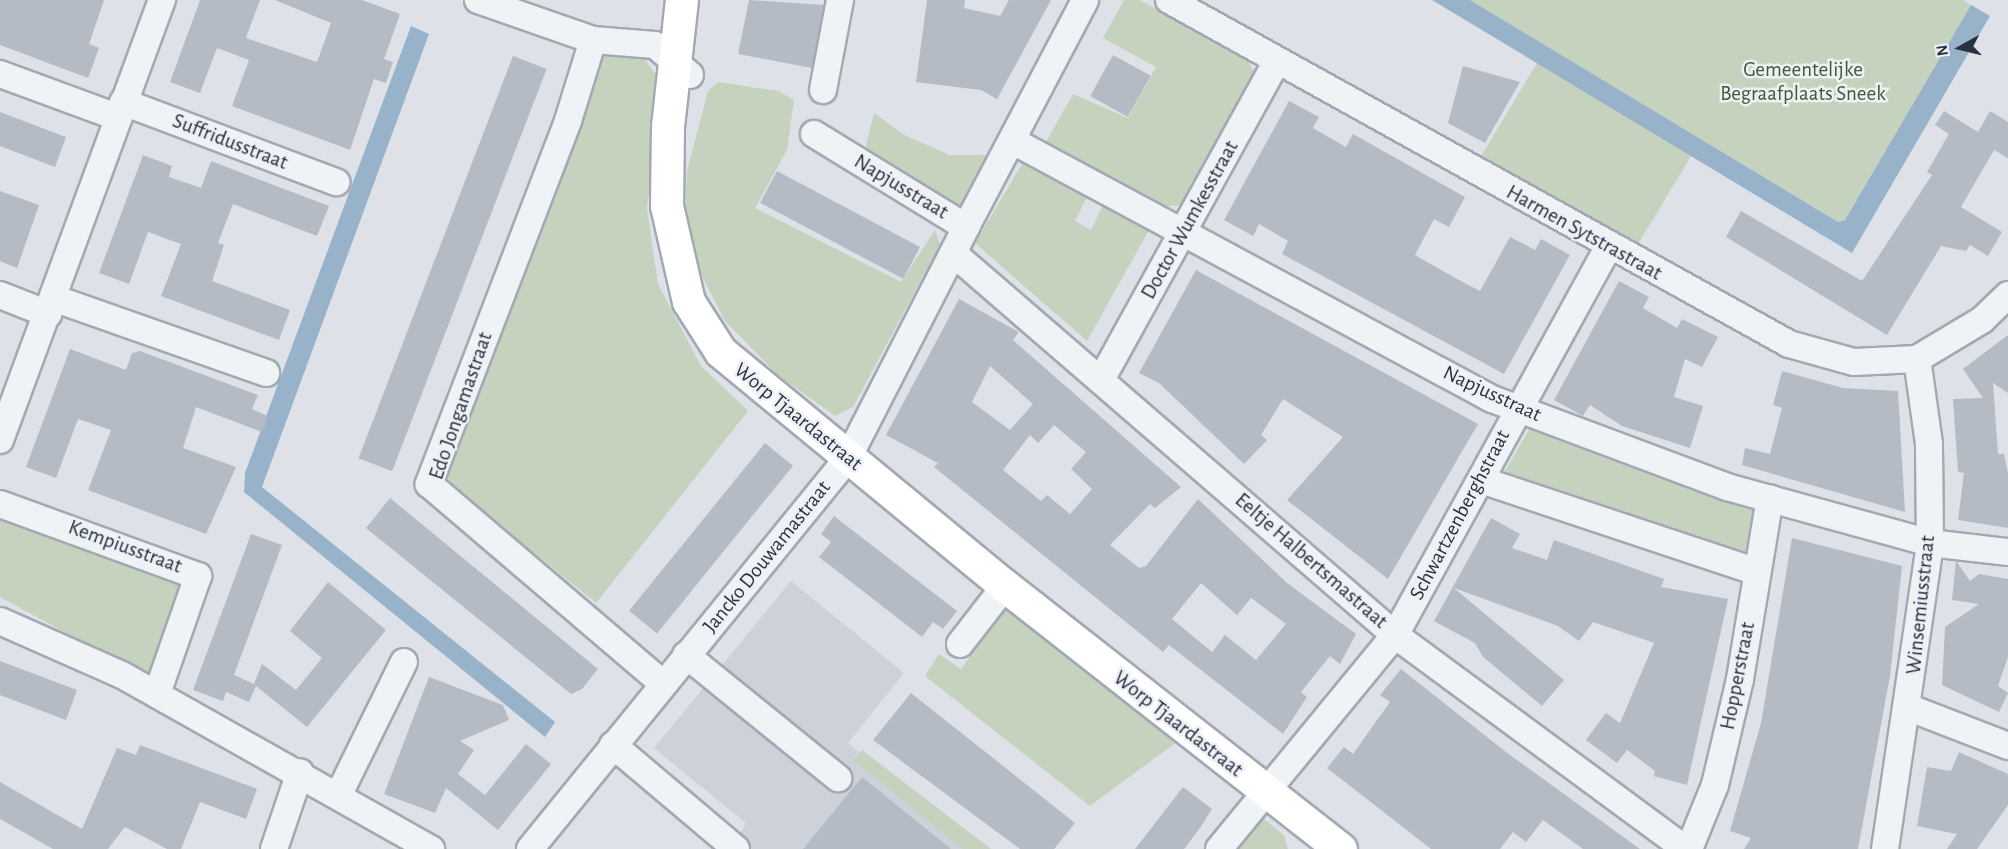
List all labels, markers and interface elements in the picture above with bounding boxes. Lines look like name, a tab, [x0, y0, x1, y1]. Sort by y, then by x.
north arrow	[1930, 18, 1990, 78]
text: N	[1933, 44, 1951, 57]
park label: Gemeentelijke Begraafplaats Sneek	[1720, 57, 1886, 107]
street label: Suffridusstraat	[169, 108, 291, 176]
street label: Doctor Wumkesstraat	[1136, 136, 1244, 304]
street label: Napjusstraat	[849, 149, 953, 225]
street label: Harmen Sytstrastraat	[1502, 180, 1666, 286]
street label: Edo Jongamastraat	[424, 329, 498, 483]
street label: Worp Tjaardastraat	[729, 358, 867, 476]
street label: Napjusstraat	[1439, 360, 1545, 428]
street label: Schwartzenberghstraat	[1404, 426, 1516, 604]
street label: Jancko Douwamastraat	[698, 476, 836, 638]
street label: Eeltje Halbertsmastraat	[1230, 488, 1392, 634]
street label: Kempiusstraat	[65, 515, 185, 579]
street label: Winsemiusstraat	[1901, 534, 1941, 676]
street label: Hopperstraat	[1715, 620, 1761, 732]
street label: Worp Tjaardastraat	[1108, 666, 1248, 782]

